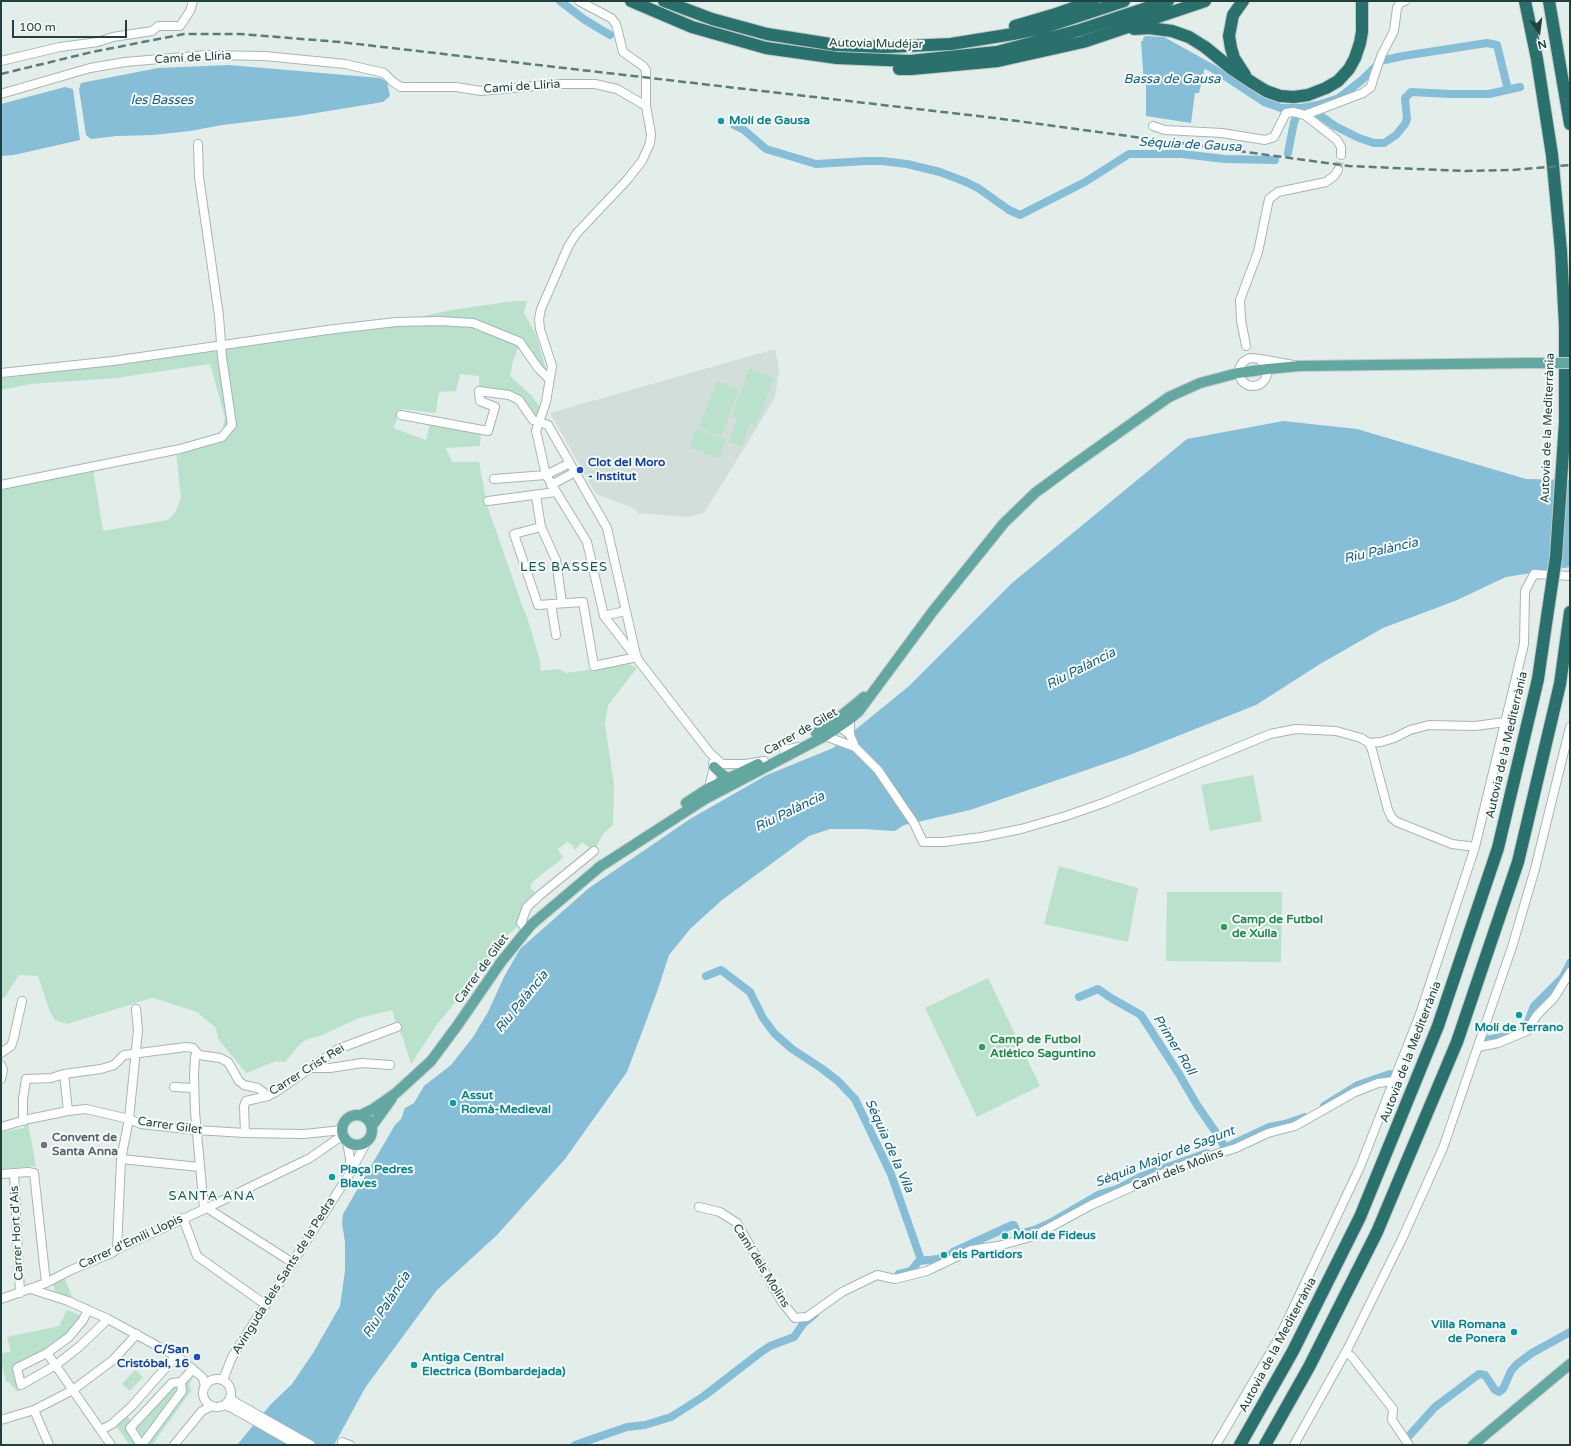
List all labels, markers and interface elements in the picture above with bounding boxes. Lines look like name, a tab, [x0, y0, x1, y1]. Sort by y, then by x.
scale bar	[14, 12, 129, 38]
north arrow	[1519, 12, 1559, 52]
text: 100 m	[19, 20, 56, 34]
street label: Autovía Mudéjar	[829, 36, 923, 52]
text: N	[1536, 37, 1548, 52]
street label: Camí de Llíria	[154, 49, 232, 67]
water label: Bassa de Gausa	[1124, 72, 1220, 88]
street label: Camí de Llíria	[483, 77, 561, 97]
water label: les Basses	[131, 93, 193, 109]
place label: Molí de Gausa	[729, 114, 810, 128]
marker: Molí de Gausa	[716, 116, 726, 126]
water label: Séquia de Gausa	[1138, 135, 1242, 155]
street label: Autovia de la Mediterrània	[1538, 353, 1558, 503]
place label: Clot del Moro - Institut	[588, 456, 665, 484]
marker: Clot del Moro - Institut	[575, 465, 585, 475]
water label: Riu Palància	[1342, 535, 1420, 567]
district label: LES BASSES	[520, 560, 608, 576]
water label: Riu Palància	[1044, 645, 1118, 693]
street label: Autovia de la Mediterrània	[1483, 670, 1531, 820]
street label: Carrer de Gilet	[762, 705, 840, 759]
water label: Riu Palància	[753, 788, 827, 836]
place label: Camp de Futbol de Xulla	[1232, 913, 1323, 941]
marker: Camp de Futbol de Xulla	[1219, 922, 1229, 932]
street label: Carrer de Gilet	[452, 931, 512, 1007]
water label: Riu Palància	[492, 968, 552, 1036]
street label: Autovia de la Mediterrània	[1377, 979, 1445, 1125]
marker: Molí de Terrano	[1514, 1010, 1524, 1020]
water label: Primer Roll	[1149, 1012, 1199, 1078]
place label: Molí de Terrano	[1474, 1021, 1564, 1035]
place label: Camp de Futbol Atlético Saguntino	[990, 1033, 1096, 1061]
street label: Carrer Crist Rei	[267, 1041, 347, 1099]
marker: Camp de Futbol Atlético Saguntino	[977, 1042, 987, 1052]
place label: Assut Romà-Medieval	[461, 1089, 551, 1117]
water label: Séquia de la Vila	[861, 1097, 917, 1195]
marker: Assut Romà-Medieval	[448, 1098, 458, 1108]
street label: Carrer Gilet	[137, 1114, 203, 1138]
water label: Séquia Major de Sagunt	[1093, 1123, 1237, 1191]
place label: Convent de Santa Anna	[52, 1131, 118, 1159]
marker: Convent de Santa Anna	[39, 1140, 49, 1150]
street label: Camí dels Molins	[1131, 1146, 1225, 1194]
place label: Plaça Pedres Blaves	[340, 1163, 413, 1191]
marker: Plaça Pedres Blaves	[327, 1172, 337, 1182]
street label: Carrer Hort d'Ais	[7, 1185, 27, 1281]
district label: SANTA ANA	[168, 1189, 256, 1205]
street label: Avinguda dels Sants de la Pedra	[230, 1195, 338, 1357]
street label: Carrer d'Emili Llopis	[77, 1212, 185, 1272]
street label: Camí dels Molins	[729, 1221, 793, 1311]
place label: Molí de Fideus	[1013, 1229, 1096, 1243]
marker: Molí de Fideus	[1000, 1231, 1010, 1241]
place label: els Partidors	[952, 1248, 1023, 1262]
marker: els Partidors	[939, 1250, 949, 1260]
water label: Riu Palància	[360, 1269, 414, 1341]
street label: Autovia de la Mediterrània	[1236, 1275, 1320, 1415]
place label: Villa Romana de Ponera	[1431, 1318, 1506, 1346]
marker: Villa Romana de Ponera	[1509, 1327, 1519, 1337]
place label: C/San Cristóbal, 16	[117, 1343, 189, 1371]
place label: Antiga Central Electrica (Bombardejada)	[422, 1351, 565, 1379]
marker: C/San Cristóbal, 16	[192, 1352, 202, 1362]
marker: Antiga Central Electrica (Bombardejada)	[409, 1360, 419, 1370]

